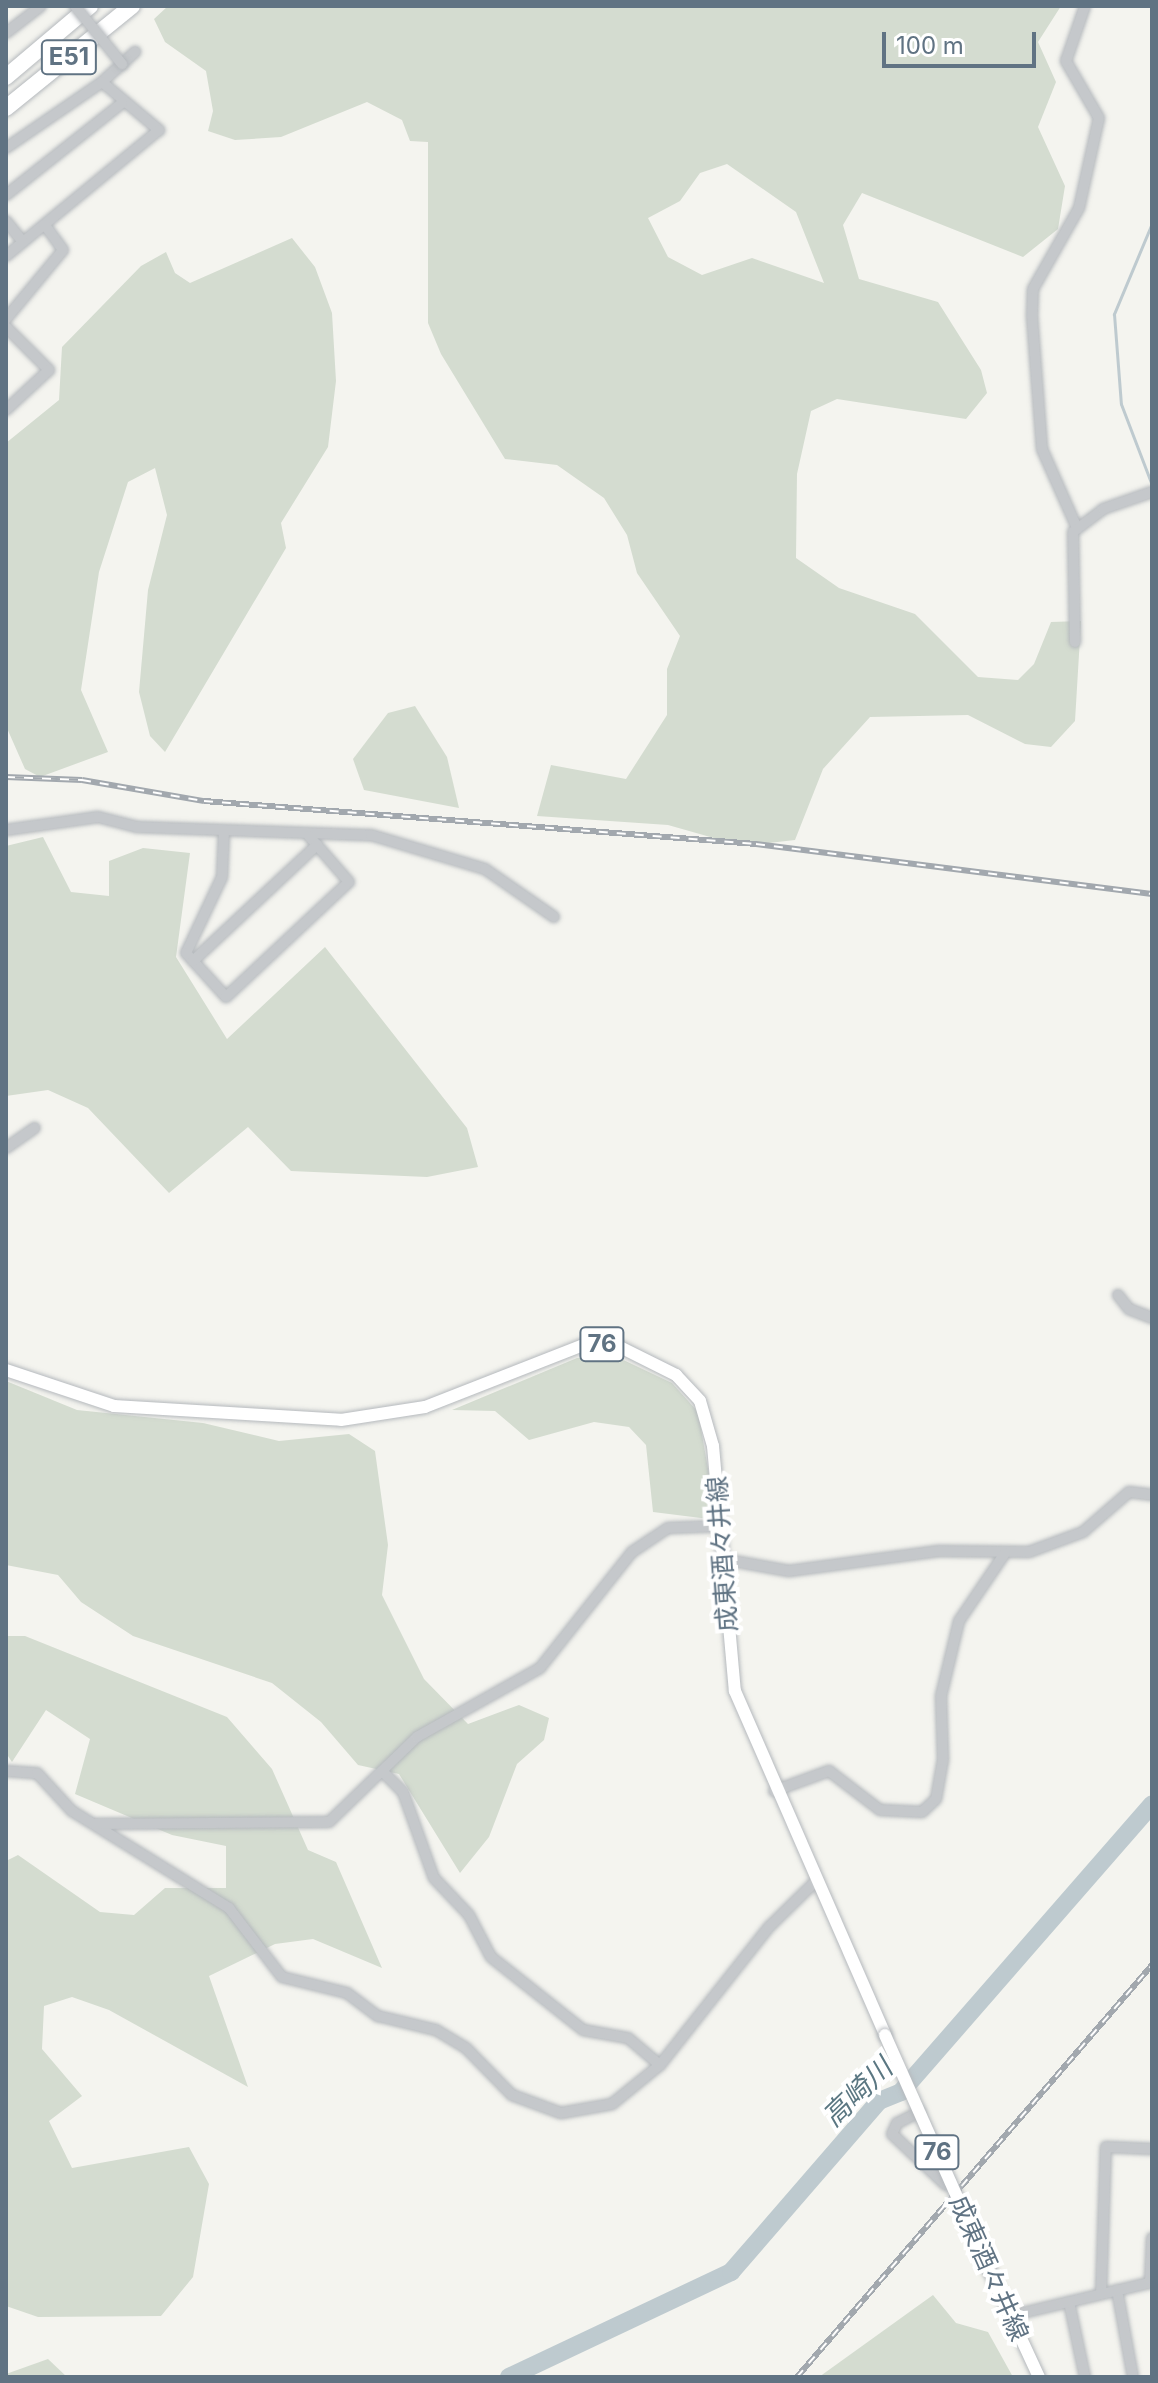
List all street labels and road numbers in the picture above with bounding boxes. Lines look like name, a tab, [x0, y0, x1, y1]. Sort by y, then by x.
road number: E51	[39, 37, 99, 77]
road number: 76	[578, 1324, 626, 1364]
street label: 成東酒々井線	[701, 1475, 743, 1633]
road number: 76	[913, 2132, 961, 2172]
street label: 成東酒々井線	[943, 2190, 1035, 2346]

